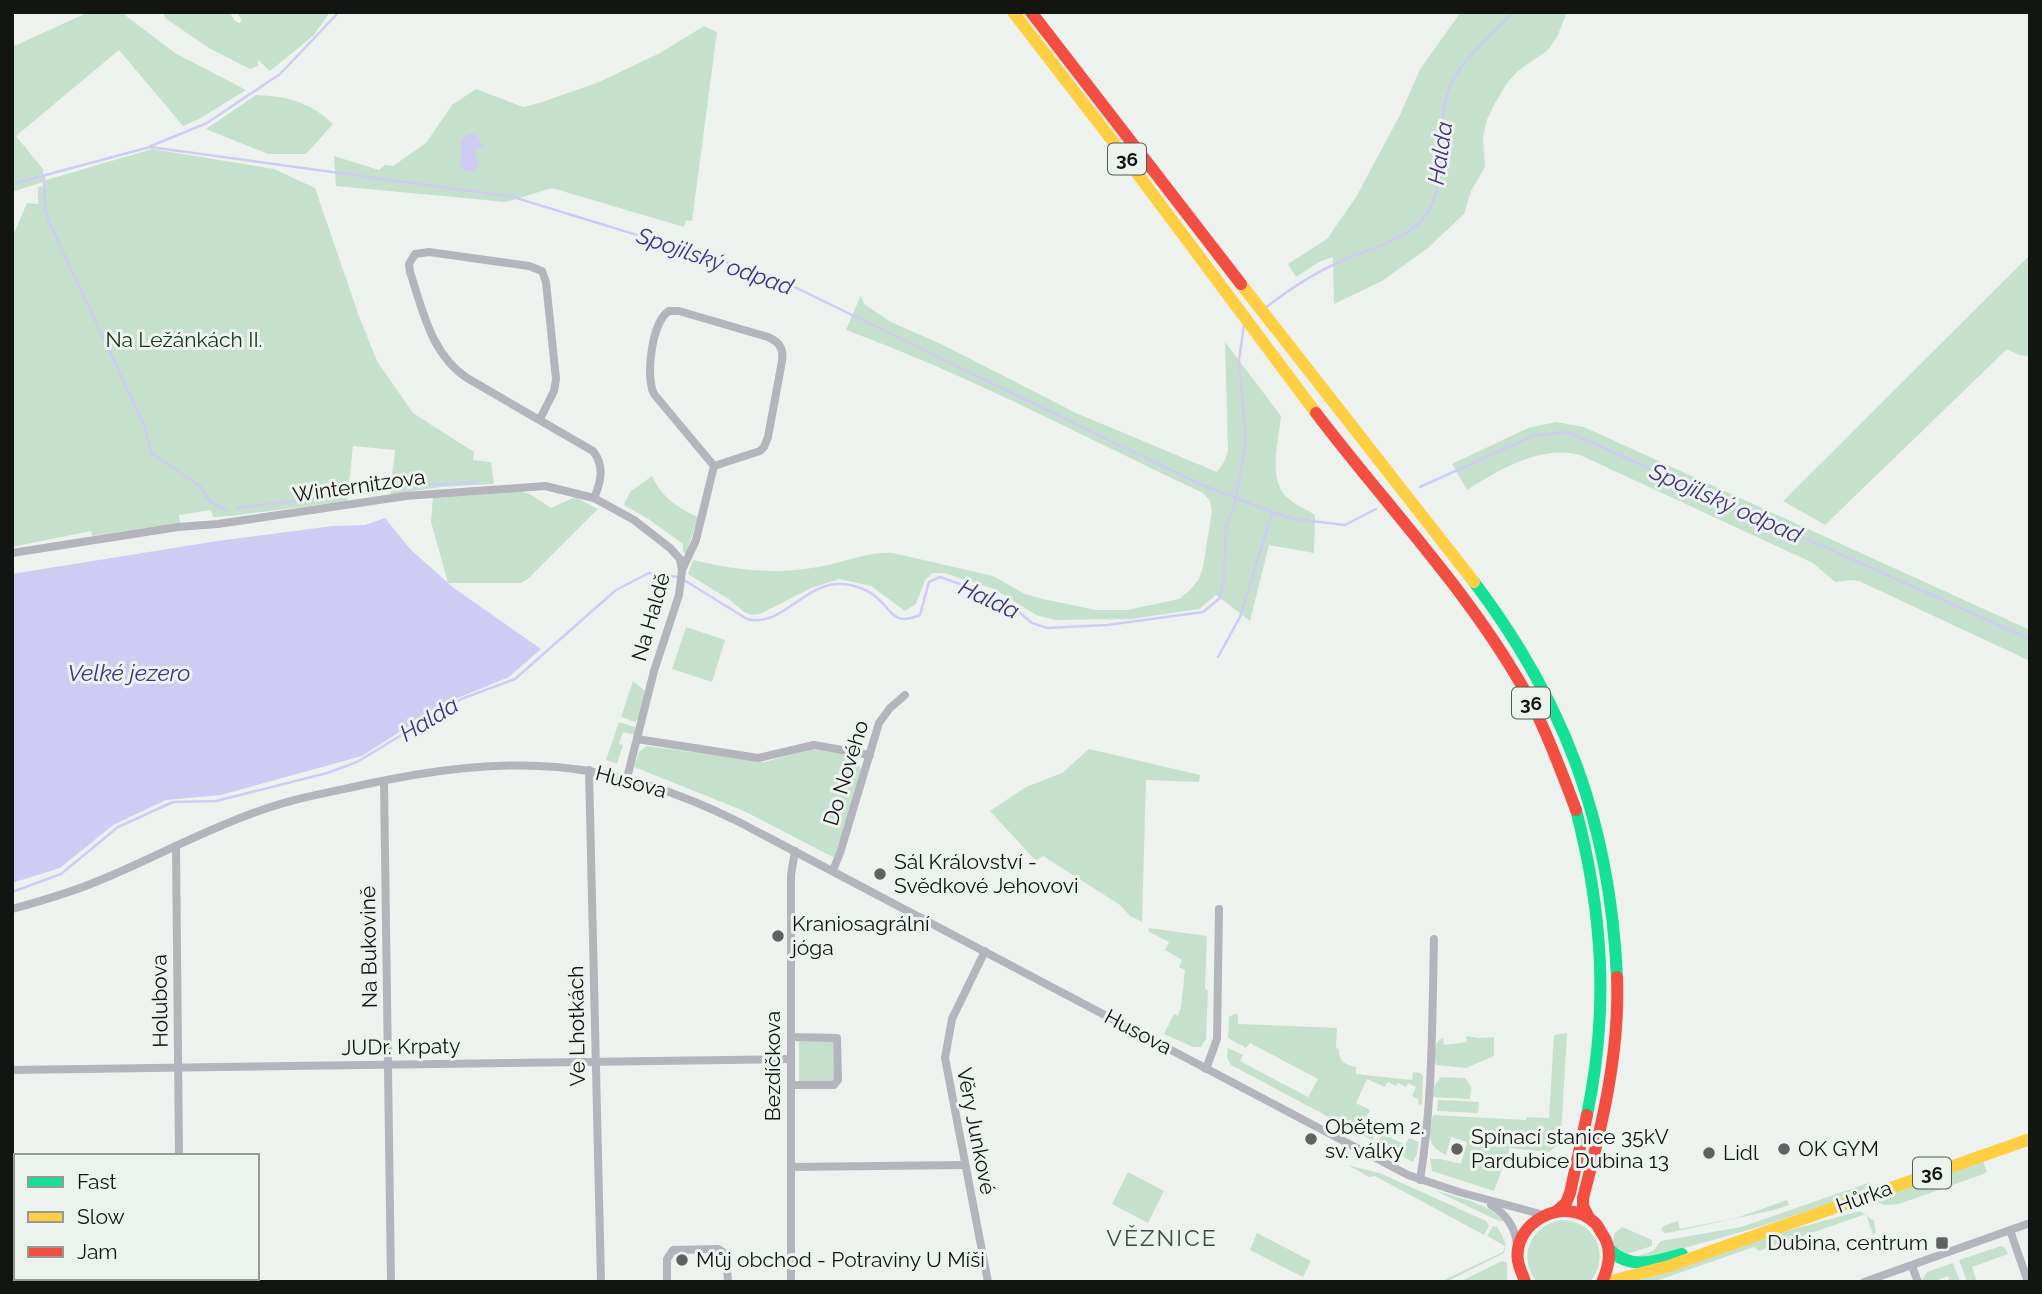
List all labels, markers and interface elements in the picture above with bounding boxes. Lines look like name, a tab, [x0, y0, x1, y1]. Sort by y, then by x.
water label: Halda	[1422, 119, 1457, 186]
road number: 36	[1108, 144, 1146, 174]
water label: Spojilský odpad	[632, 221, 798, 300]
park label: Na Ležánkách II.	[105, 327, 263, 352]
water label: Spojilský odpad	[1645, 457, 1808, 549]
street label: Winternitzova	[291, 464, 427, 507]
street label: Na Haldě	[626, 570, 675, 664]
water label: Halda	[955, 573, 1024, 624]
water label: Velké jezero	[67, 659, 191, 686]
road number: 36	[1512, 688, 1550, 718]
water label: Halda	[395, 691, 463, 746]
street label: Do Nového	[818, 717, 873, 829]
street label: Husova	[593, 760, 669, 803]
place label: Sál Království - Svědkové Jehovovi	[894, 849, 1079, 898]
marker: Sál Království - Svědkové Jehovovi	[872, 866, 888, 882]
street label: Na Bukovině	[355, 886, 382, 1008]
place label: Kraniosagrální jóga	[789, 911, 930, 960]
marker: Kraniosagrální jóga	[770, 928, 786, 944]
street label: Holubova	[146, 954, 173, 1048]
street label: Ve Lhotkách	[563, 965, 590, 1087]
street label: Husova	[1100, 1003, 1176, 1060]
street label: Bezdíčkova	[760, 1011, 785, 1121]
street label: JUDr. Krpaty	[341, 1033, 461, 1060]
street label: Věry Junkové	[952, 1065, 1001, 1196]
place label: Obětem 2. sv. války	[1325, 1114, 1425, 1163]
place label: Spínací stanice 35kV Pardubice Dubina 13	[1471, 1124, 1669, 1173]
marker: Obětem 2. sv. války	[1303, 1131, 1319, 1147]
place label: OK GYM	[1798, 1136, 1879, 1161]
place label: Lidl	[1723, 1140, 1759, 1165]
marker: Spínací stanice 35kV Pardubice Dubina 13	[1449, 1141, 1465, 1157]
marker: OK GYM	[1776, 1141, 1792, 1157]
marker: Lidl	[1701, 1145, 1717, 1161]
legend	[14, 1154, 259, 1280]
road number: 36	[1913, 1158, 1951, 1189]
text: Fast	[77, 1169, 117, 1194]
street label: Hůrka	[1832, 1175, 1895, 1218]
text: Slow	[77, 1204, 125, 1229]
district label: VĚZNICE	[1106, 1224, 1218, 1251]
place label: Dubina, centrum	[1767, 1230, 1928, 1255]
marker: Dubina, centrum	[1934, 1235, 1950, 1251]
text: Jam	[77, 1239, 118, 1264]
place label: Můj obchod - Potraviny U Míši	[696, 1247, 985, 1272]
marker: Můj obchod - Potraviny U Míši	[674, 1252, 690, 1268]

